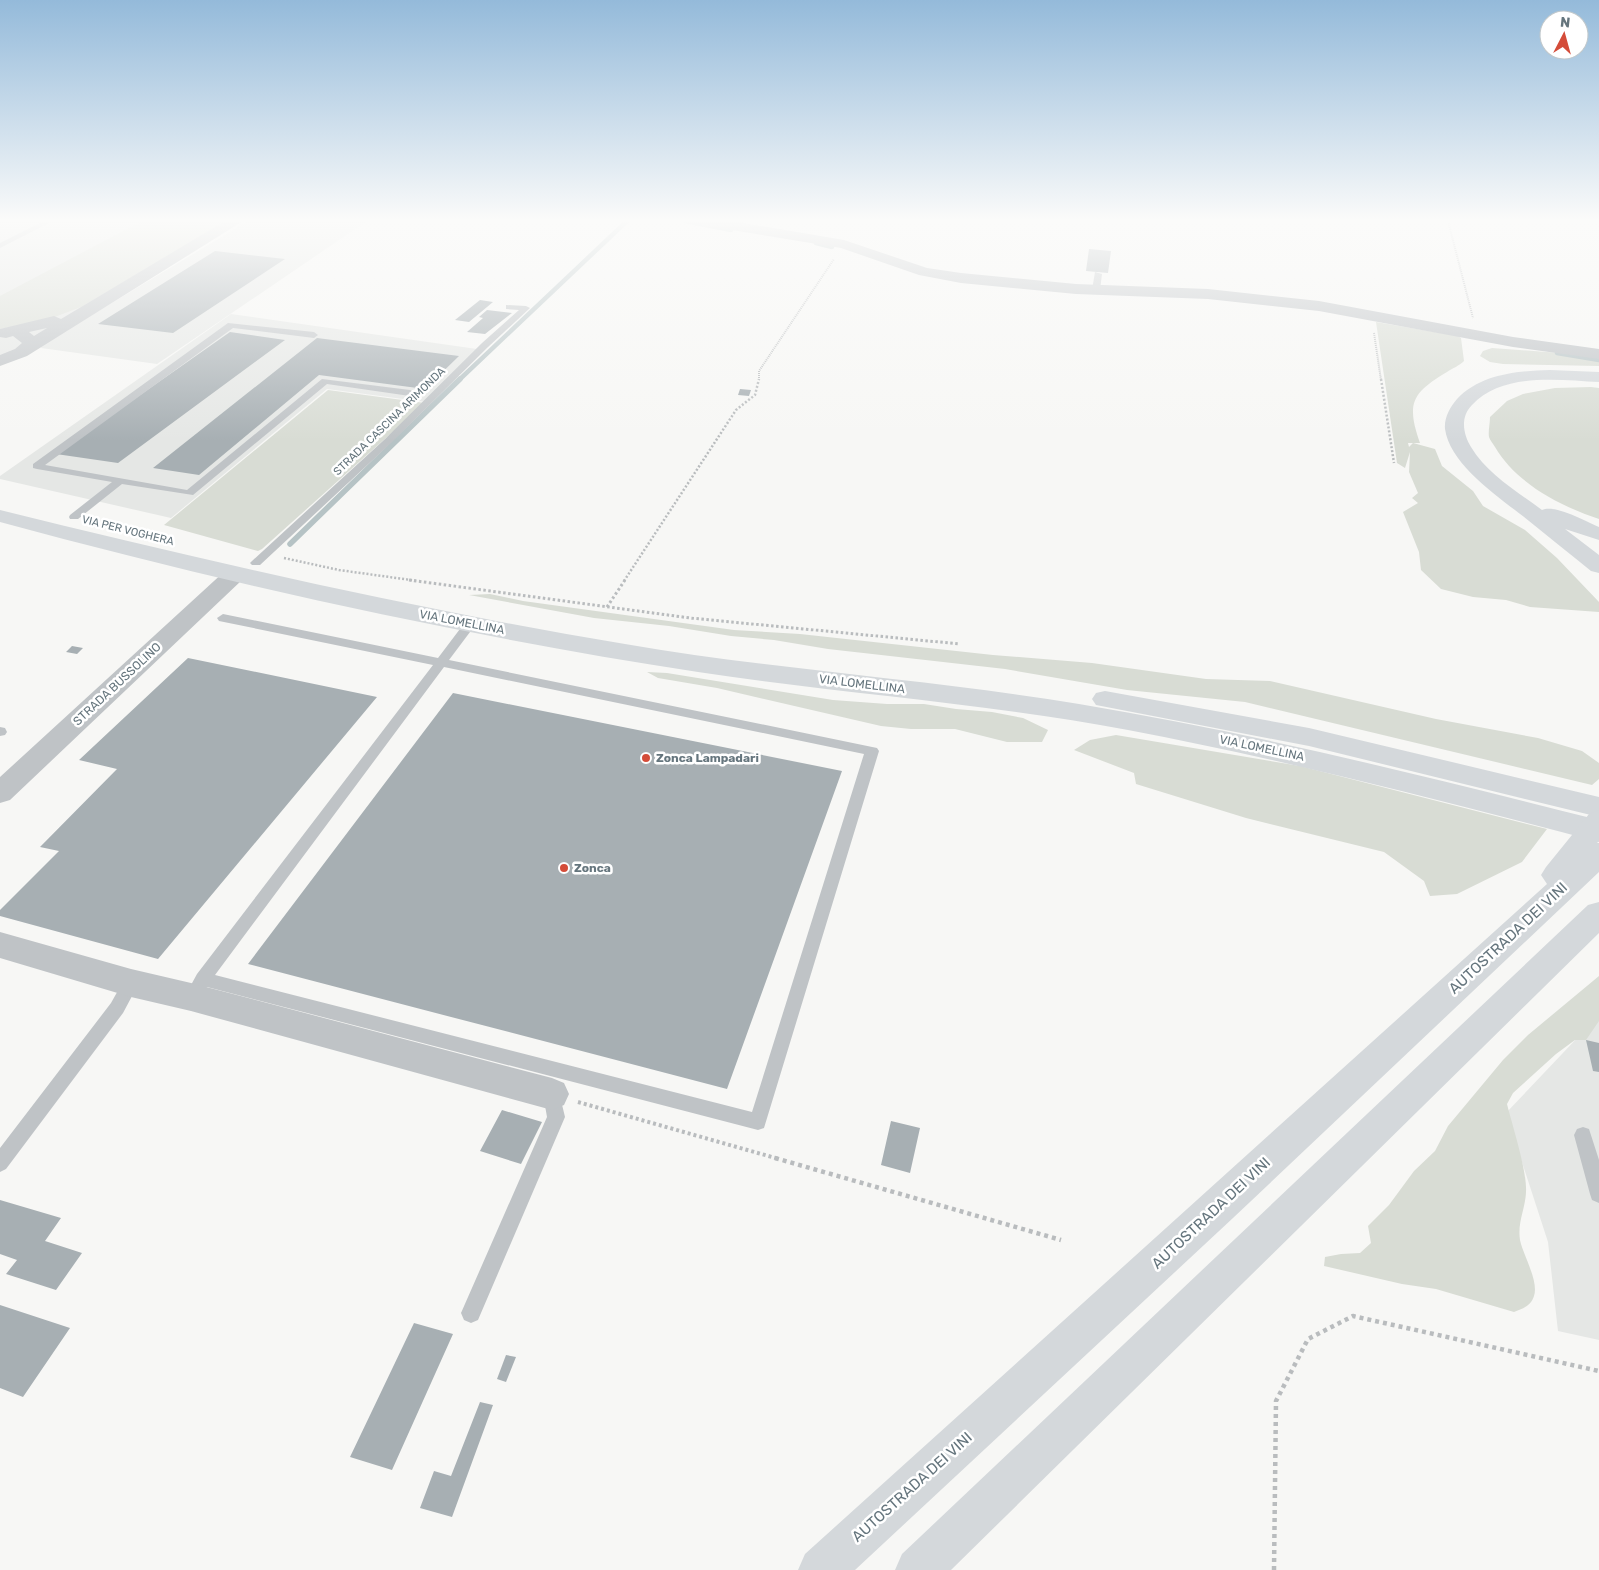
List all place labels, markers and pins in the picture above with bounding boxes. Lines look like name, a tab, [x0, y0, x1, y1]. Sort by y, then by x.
place label: Zonca Lampadari	[656, 751, 759, 765]
marker: Zonca Lampadari	[640, 752, 652, 764]
place label: Zonca	[574, 861, 611, 875]
marker: Zonca	[558, 862, 570, 874]

